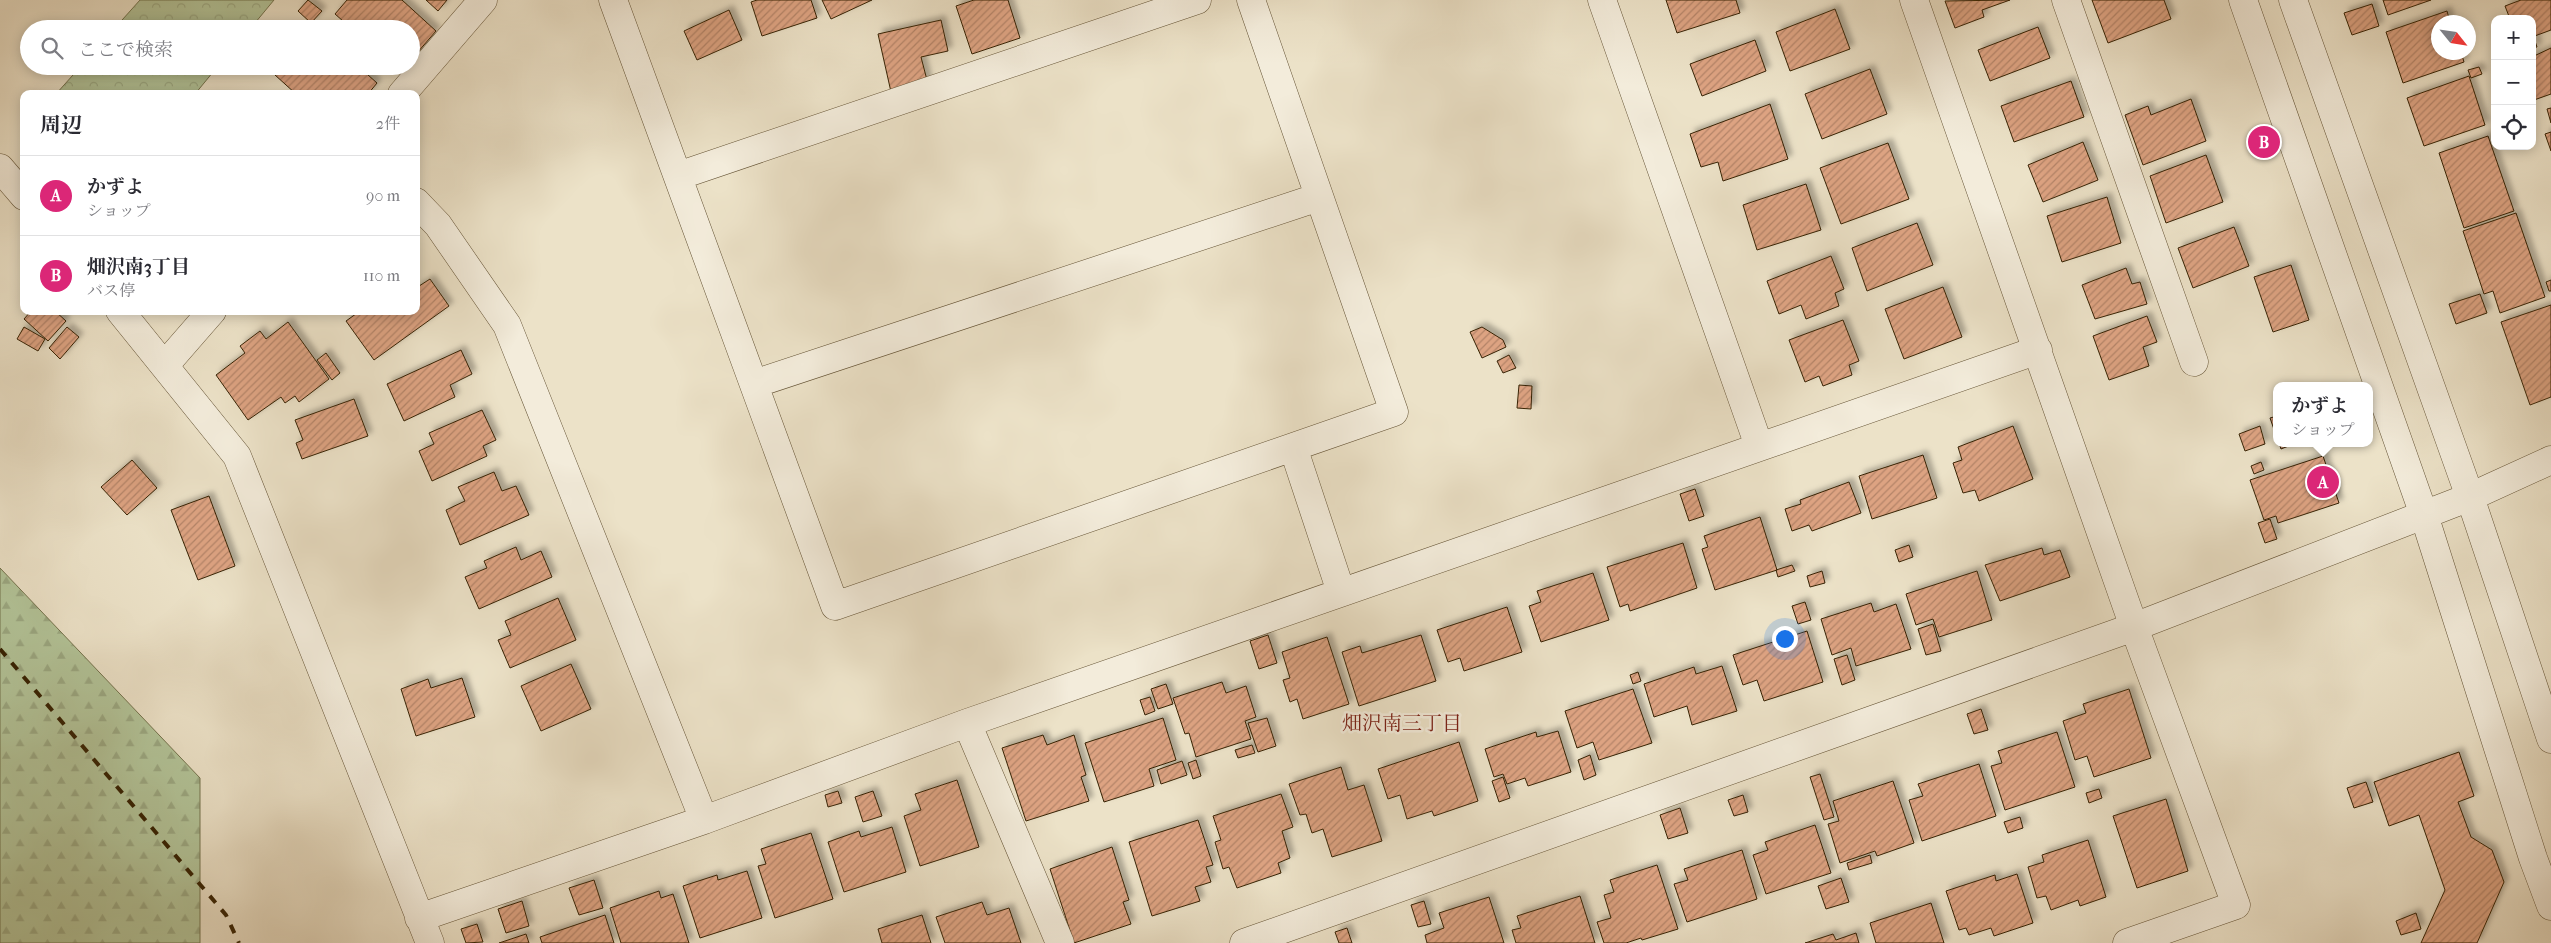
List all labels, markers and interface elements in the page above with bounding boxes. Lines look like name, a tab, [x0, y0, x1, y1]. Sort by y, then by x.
north arrow	[2431, 15, 2476, 60]
map controls	[2491, 15, 2536, 150]
button: +	[2491, 15, 2536, 60]
search box	[20, 20, 420, 75]
icon: search	[38, 34, 66, 62]
text: ここで検索	[78, 39, 173, 61]
button: −	[2491, 60, 2536, 105]
button: locate	[2491, 105, 2536, 150]
text: 周辺	[40, 113, 82, 137]
text: 2件	[376, 114, 400, 133]
pin: B	[2248, 123, 2280, 161]
text: かずよ	[87, 176, 144, 198]
text: A	[51, 186, 61, 205]
text: 90 m	[366, 186, 400, 205]
text: ショップ	[87, 201, 151, 220]
text: 畑沢南3丁目	[87, 256, 190, 278]
text: B	[51, 266, 61, 285]
text: 110 m	[363, 266, 400, 285]
text: バス停	[87, 281, 135, 300]
popup	[2273, 382, 2373, 447]
text: かずよ	[2291, 395, 2348, 417]
text: ショップ	[2291, 420, 2355, 439]
pin: A	[2307, 463, 2339, 501]
your location	[1772, 626, 1798, 652]
district label: 畑沢南三丁目	[1342, 712, 1462, 735]

